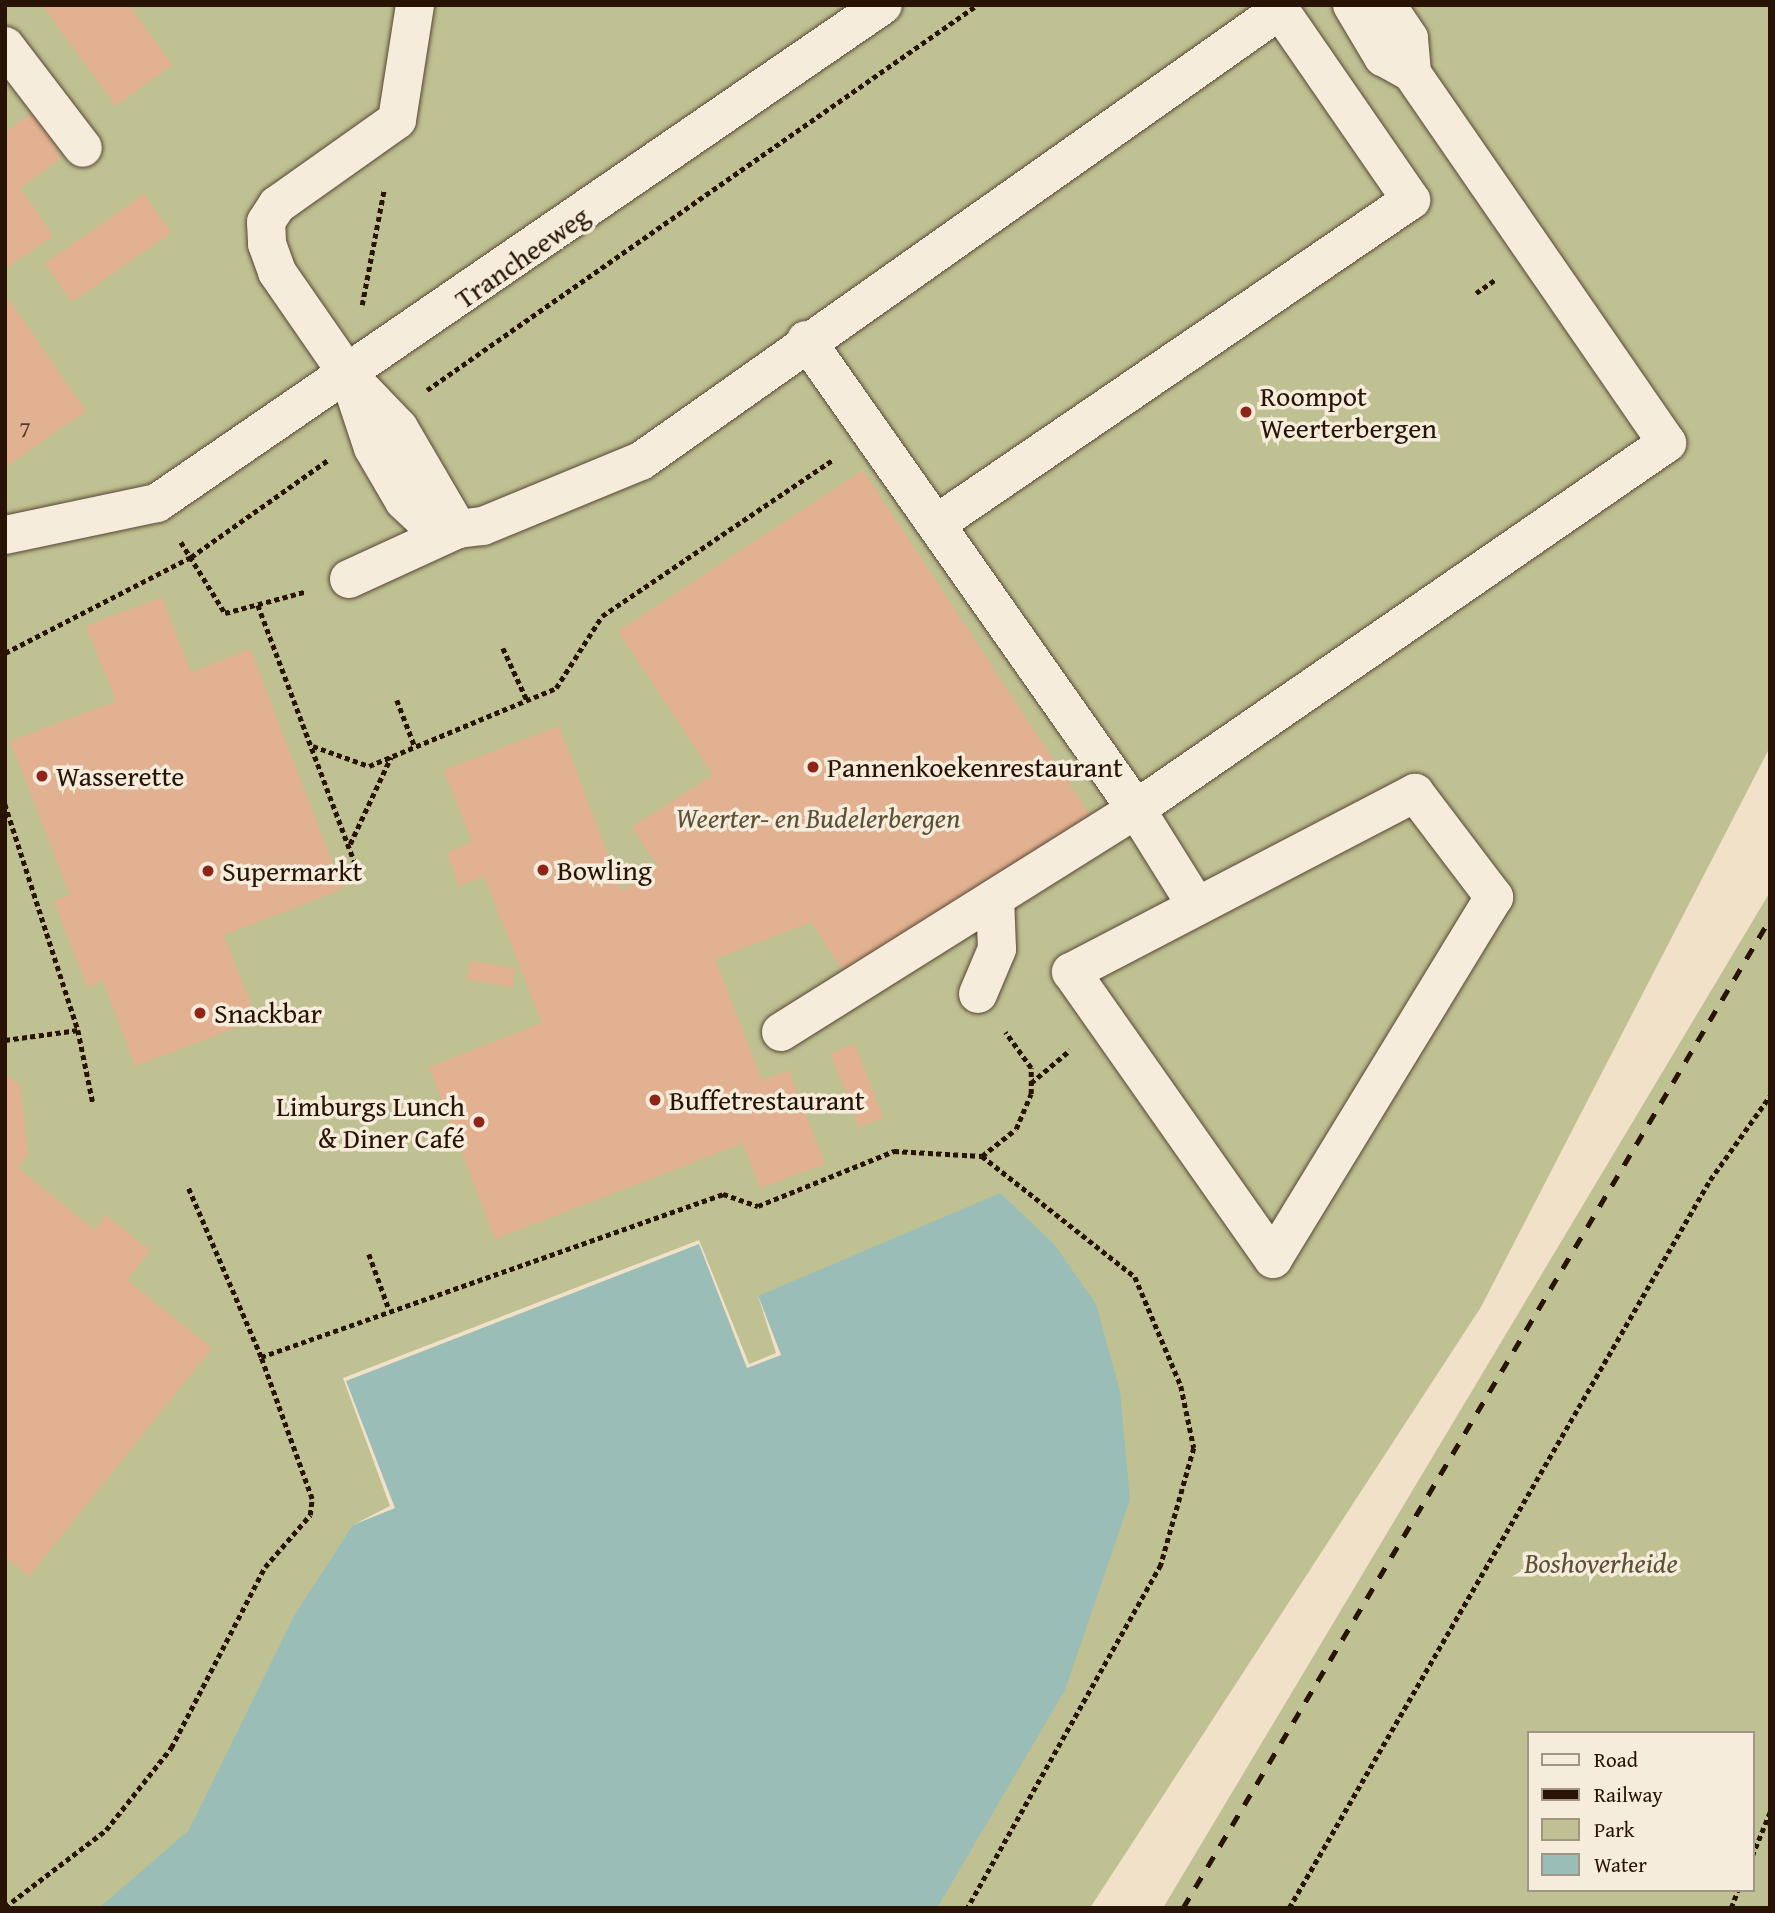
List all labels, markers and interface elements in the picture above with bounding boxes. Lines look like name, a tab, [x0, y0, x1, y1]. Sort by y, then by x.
street label: Trancheeweg	[448, 198, 596, 316]
place label: Roompot Weerterbergen	[1260, 379, 1437, 445]
marker: Roompot Weerterbergen	[1238, 404, 1254, 420]
house number: 7	[19, 415, 31, 443]
place label: Pannenkoekenrestaurant	[827, 750, 1123, 784]
place label: Wasserette	[56, 759, 184, 793]
marker: Pannenkoekenrestaurant	[805, 759, 821, 775]
marker: Wasserette	[34, 768, 50, 784]
park label: Weerter- en Budelerbergen	[676, 801, 960, 835]
place label: Bowling	[557, 853, 652, 887]
place label: Supermarkt	[222, 854, 362, 888]
marker: Bowling	[535, 862, 551, 878]
marker: Supermarkt	[200, 863, 216, 879]
place label: Snackbar	[214, 996, 322, 1030]
marker: Snackbar	[192, 1005, 208, 1021]
place label: Buffetrestaurant	[669, 1083, 865, 1117]
place label: Limburgs Lunch & Diner Café	[276, 1089, 465, 1155]
marker: Buffetrestaurant	[647, 1092, 663, 1108]
marker: Limburgs Lunch & Diner Café	[471, 1114, 487, 1130]
park label: Boshoverheide	[1524, 1546, 1678, 1580]
legend	[1526, 1731, 1754, 1892]
text: Road	[1594, 1744, 1638, 1775]
text: Railway	[1594, 1779, 1663, 1810]
text: Park	[1594, 1814, 1635, 1845]
text: Water	[1594, 1849, 1647, 1880]

